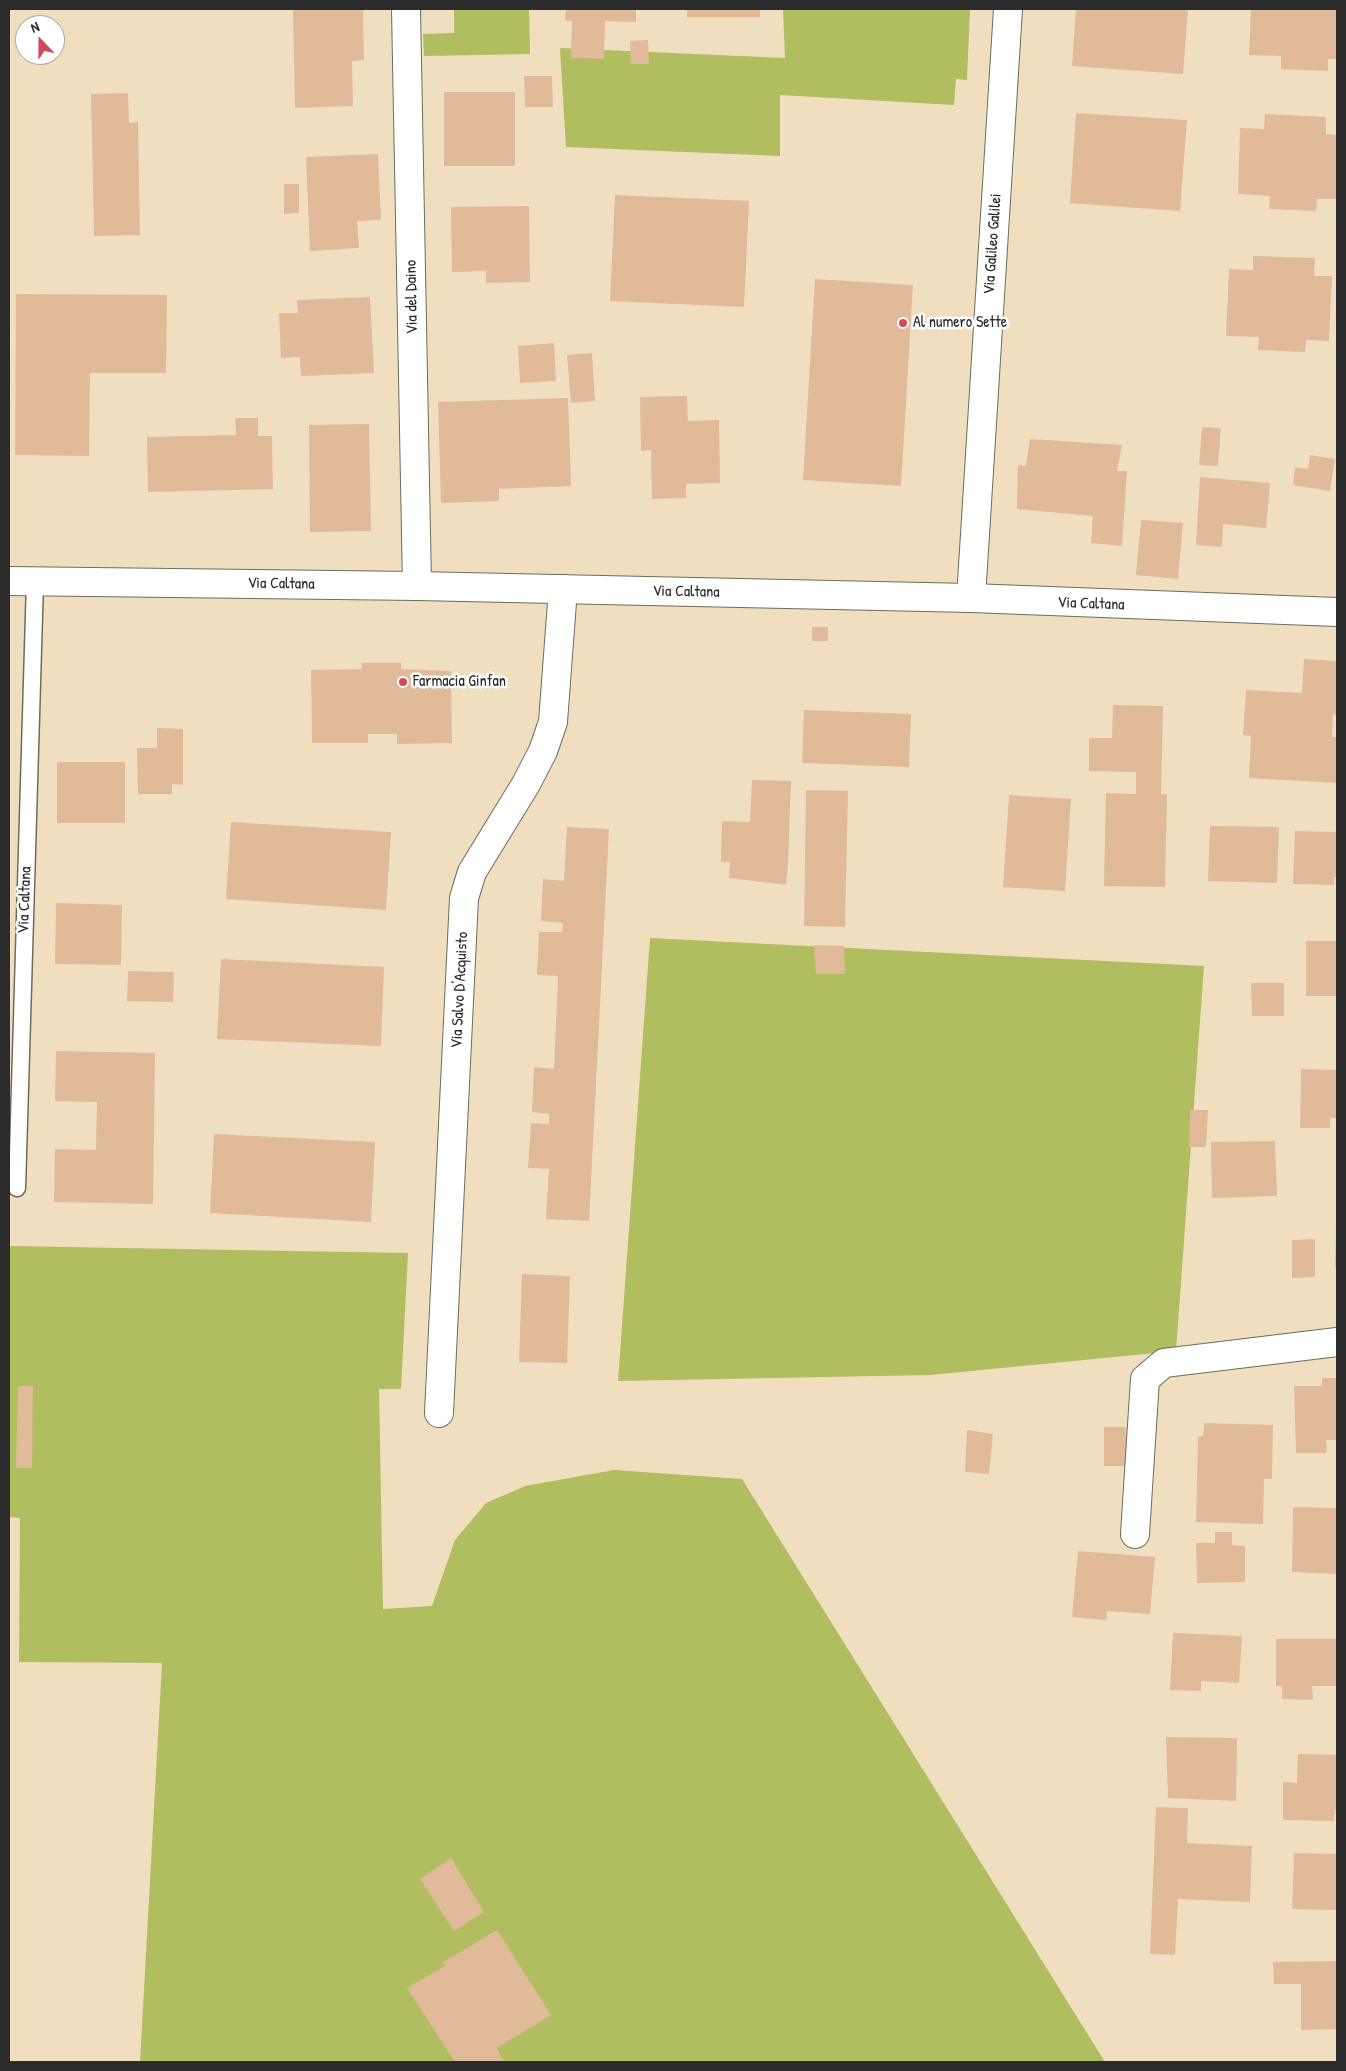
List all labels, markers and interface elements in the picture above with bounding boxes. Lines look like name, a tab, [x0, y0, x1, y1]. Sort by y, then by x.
north arrow	[15, 15, 65, 65]
text: N	[28, 16, 42, 37]
street label: Via Galileo Galilei	[980, 193, 1006, 295]
street label: Via del Daino	[402, 260, 422, 334]
place label: Al numero Sette	[913, 313, 1007, 333]
marker: Al numero Sette	[897, 317, 909, 329]
street label: Via Caltana	[247, 574, 315, 594]
street label: Via Caltana	[652, 582, 720, 602]
street label: Via Caltana	[1057, 593, 1125, 615]
place label: Farmacia Ginfan	[413, 672, 506, 692]
marker: Farmacia Ginfan	[397, 676, 409, 688]
street label: Via Caltana	[14, 866, 36, 934]
street label: Via Salvo D'Acquisto	[447, 931, 473, 1049]

